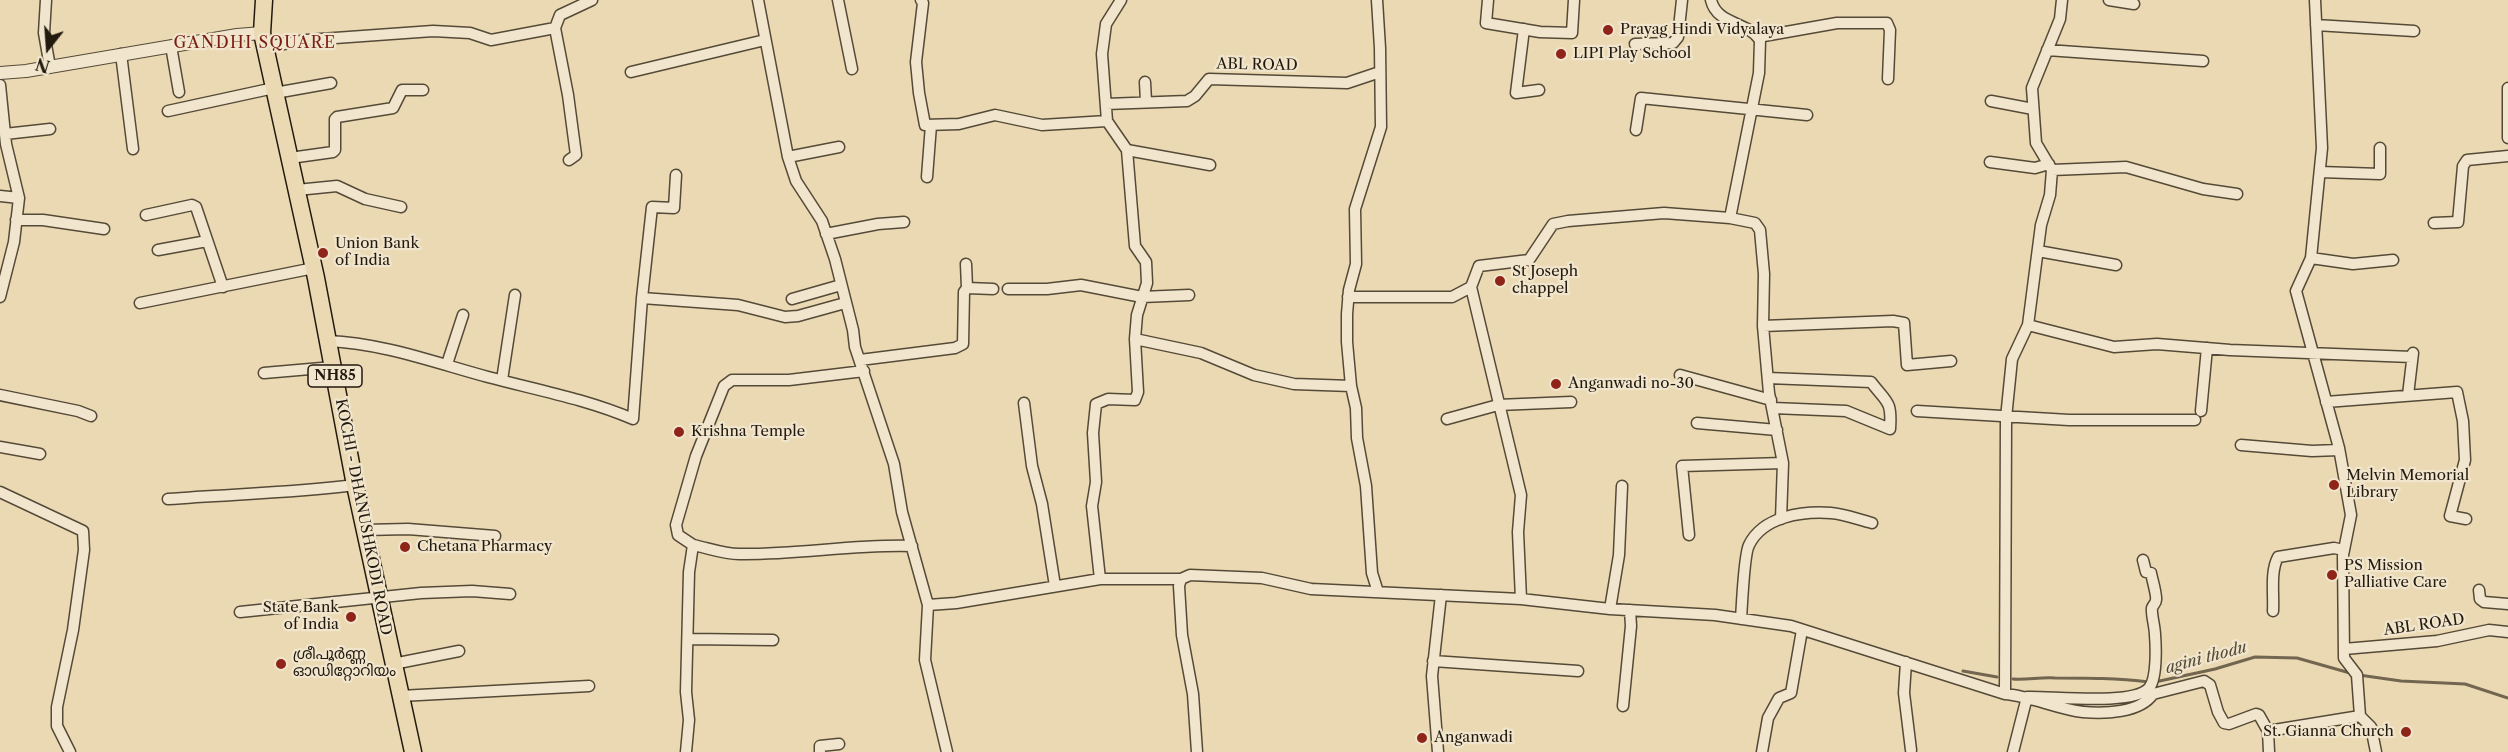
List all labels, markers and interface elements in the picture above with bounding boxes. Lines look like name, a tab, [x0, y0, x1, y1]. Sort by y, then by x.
north arrow	[18, 18, 78, 78]
place label: Prayag Hindi Vidyalaya	[1620, 21, 1784, 39]
marker: Prayag Hindi Vidyalaya	[1601, 23, 1615, 37]
district label: GANDHI SQUARE	[173, 33, 337, 53]
place label: LIPI Play School	[1573, 45, 1691, 63]
marker: LIPI Play School	[1554, 47, 1568, 61]
text: N	[33, 54, 52, 77]
street label: ABL ROAD	[1216, 55, 1298, 75]
place label: Union Bank of India	[335, 235, 419, 270]
marker: Union Bank of India	[316, 246, 330, 260]
place label: St Joseph chappel	[1512, 263, 1578, 298]
marker: St Joseph chappel	[1493, 274, 1507, 288]
road number: NH85	[308, 365, 362, 387]
place label: Anganwadi no-30	[1568, 375, 1694, 393]
marker: Anganwadi no-30	[1549, 377, 1563, 391]
street label: KOCHI - DHANUSHKODI ROAD	[331, 397, 395, 637]
place label: Krishna Temple	[691, 423, 805, 441]
marker: Krishna Temple	[672, 425, 686, 439]
place label: Melvin Memorial Library	[2346, 467, 2469, 502]
marker: Melvin Memorial Library	[2327, 478, 2341, 492]
place label: Chetana Pharmacy	[417, 538, 552, 556]
marker: Chetana Pharmacy	[398, 540, 412, 554]
place label: PS Mission Palliative Care	[2344, 557, 2447, 592]
marker: PS Mission Palliative Care	[2325, 568, 2339, 582]
place label: State Bank of India	[263, 599, 339, 634]
marker: State Bank of India	[344, 610, 358, 624]
street label: ABL ROAD	[2382, 610, 2466, 640]
water label: agini thodu	[2163, 638, 2249, 678]
place label: ശ്രീപൂർണ്ണ ഓഡിറ്റോറിയം	[293, 646, 396, 681]
marker: ശ്രീപൂർണ്ണ ഓഡിറ്റോറിയം	[274, 657, 288, 671]
place label: St. Gianna Church	[2263, 723, 2394, 741]
marker: St. Gianna Church	[2399, 725, 2413, 739]
place label: Anganwadi	[1434, 729, 1513, 747]
marker: Anganwadi	[1415, 731, 1429, 745]

